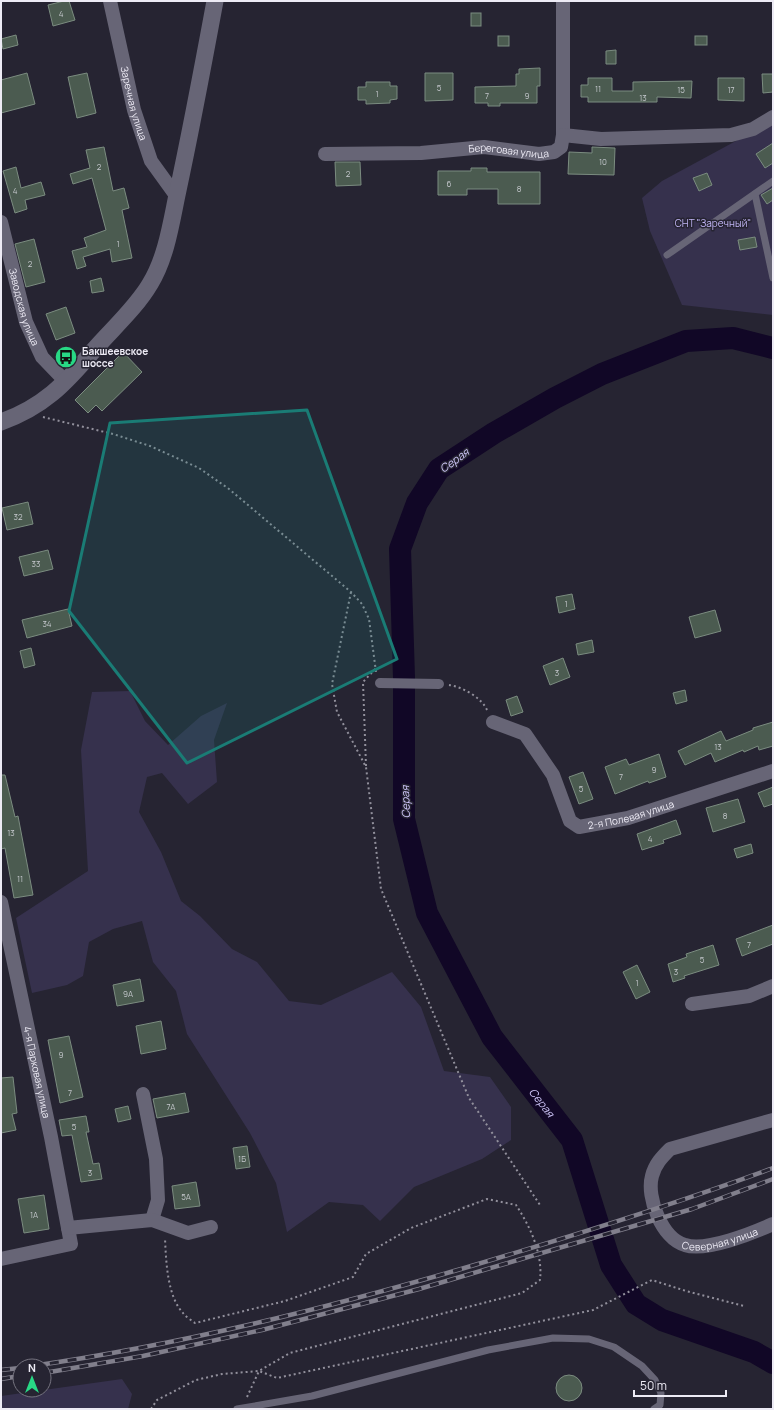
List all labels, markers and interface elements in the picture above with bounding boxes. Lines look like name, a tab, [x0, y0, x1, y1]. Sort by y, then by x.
house number: 4	[59, 8, 64, 19]
street label: Заречная улица	[118, 65, 151, 142]
house number: 5	[437, 82, 442, 93]
house number: 11	[595, 83, 601, 94]
house number: 15	[677, 84, 685, 95]
house number: 17	[727, 84, 735, 95]
house number: 1	[375, 88, 379, 99]
house number: 7	[485, 90, 489, 101]
house number: 9	[525, 90, 530, 101]
house number: 13	[639, 92, 647, 103]
street label: Береговая улица	[468, 140, 550, 161]
house number: 10	[599, 156, 607, 167]
house number: 2	[97, 161, 102, 172]
house number: 2	[346, 168, 351, 179]
house number: 6	[447, 178, 452, 189]
house number: 8	[517, 183, 522, 194]
house number: 4	[13, 185, 18, 196]
park label: СНТ "Заречный"	[675, 216, 751, 230]
house number: 1	[116, 238, 120, 249]
house number: 2	[28, 258, 33, 269]
street label: Заводская улица	[6, 267, 43, 348]
bus stop icon: Бакшеевское шоссе	[53, 344, 79, 370]
place label: Бакшеевское шоссе	[82, 344, 148, 370]
water label: Серая	[436, 444, 472, 476]
house number: 32	[14, 511, 23, 522]
house number: 33	[32, 558, 40, 569]
house number: 1	[564, 598, 568, 609]
house number: 34	[42, 618, 52, 629]
house number: 3	[555, 667, 559, 678]
house number: 13	[714, 741, 722, 752]
house number: 9	[652, 764, 657, 775]
house number: 7	[619, 771, 623, 782]
house number: 5	[579, 783, 584, 794]
water label: Серая	[397, 784, 413, 819]
street label: 2-я Полевая улица	[587, 797, 676, 832]
house number: 8	[723, 810, 728, 821]
house number: 13	[7, 827, 15, 838]
house number: 4	[648, 833, 653, 844]
house number: 11	[17, 873, 23, 884]
house number: 7	[747, 939, 751, 950]
house number: 5	[700, 954, 705, 965]
house number: 3	[674, 966, 678, 977]
house number: 1	[635, 977, 639, 988]
house number: 9А	[123, 988, 133, 999]
street label: 4-я Парковая улица	[21, 1025, 54, 1119]
house number: 9	[59, 1049, 64, 1060]
water label: Серая	[526, 1084, 559, 1120]
house number: 7	[68, 1087, 72, 1098]
house number: 7А	[167, 1101, 175, 1112]
house number: 5	[72, 1121, 77, 1132]
house number: 1Б	[238, 1153, 246, 1164]
house number: 3	[88, 1167, 92, 1178]
house number: 5А	[181, 1191, 191, 1202]
house number: 1А	[30, 1209, 38, 1220]
street label: Северная улица	[680, 1224, 760, 1254]
north arrow	[12, 1358, 52, 1398]
text: N	[28, 1360, 36, 1375]
scale bar	[634, 1372, 726, 1398]
text: 50 m	[640, 1377, 667, 1394]

